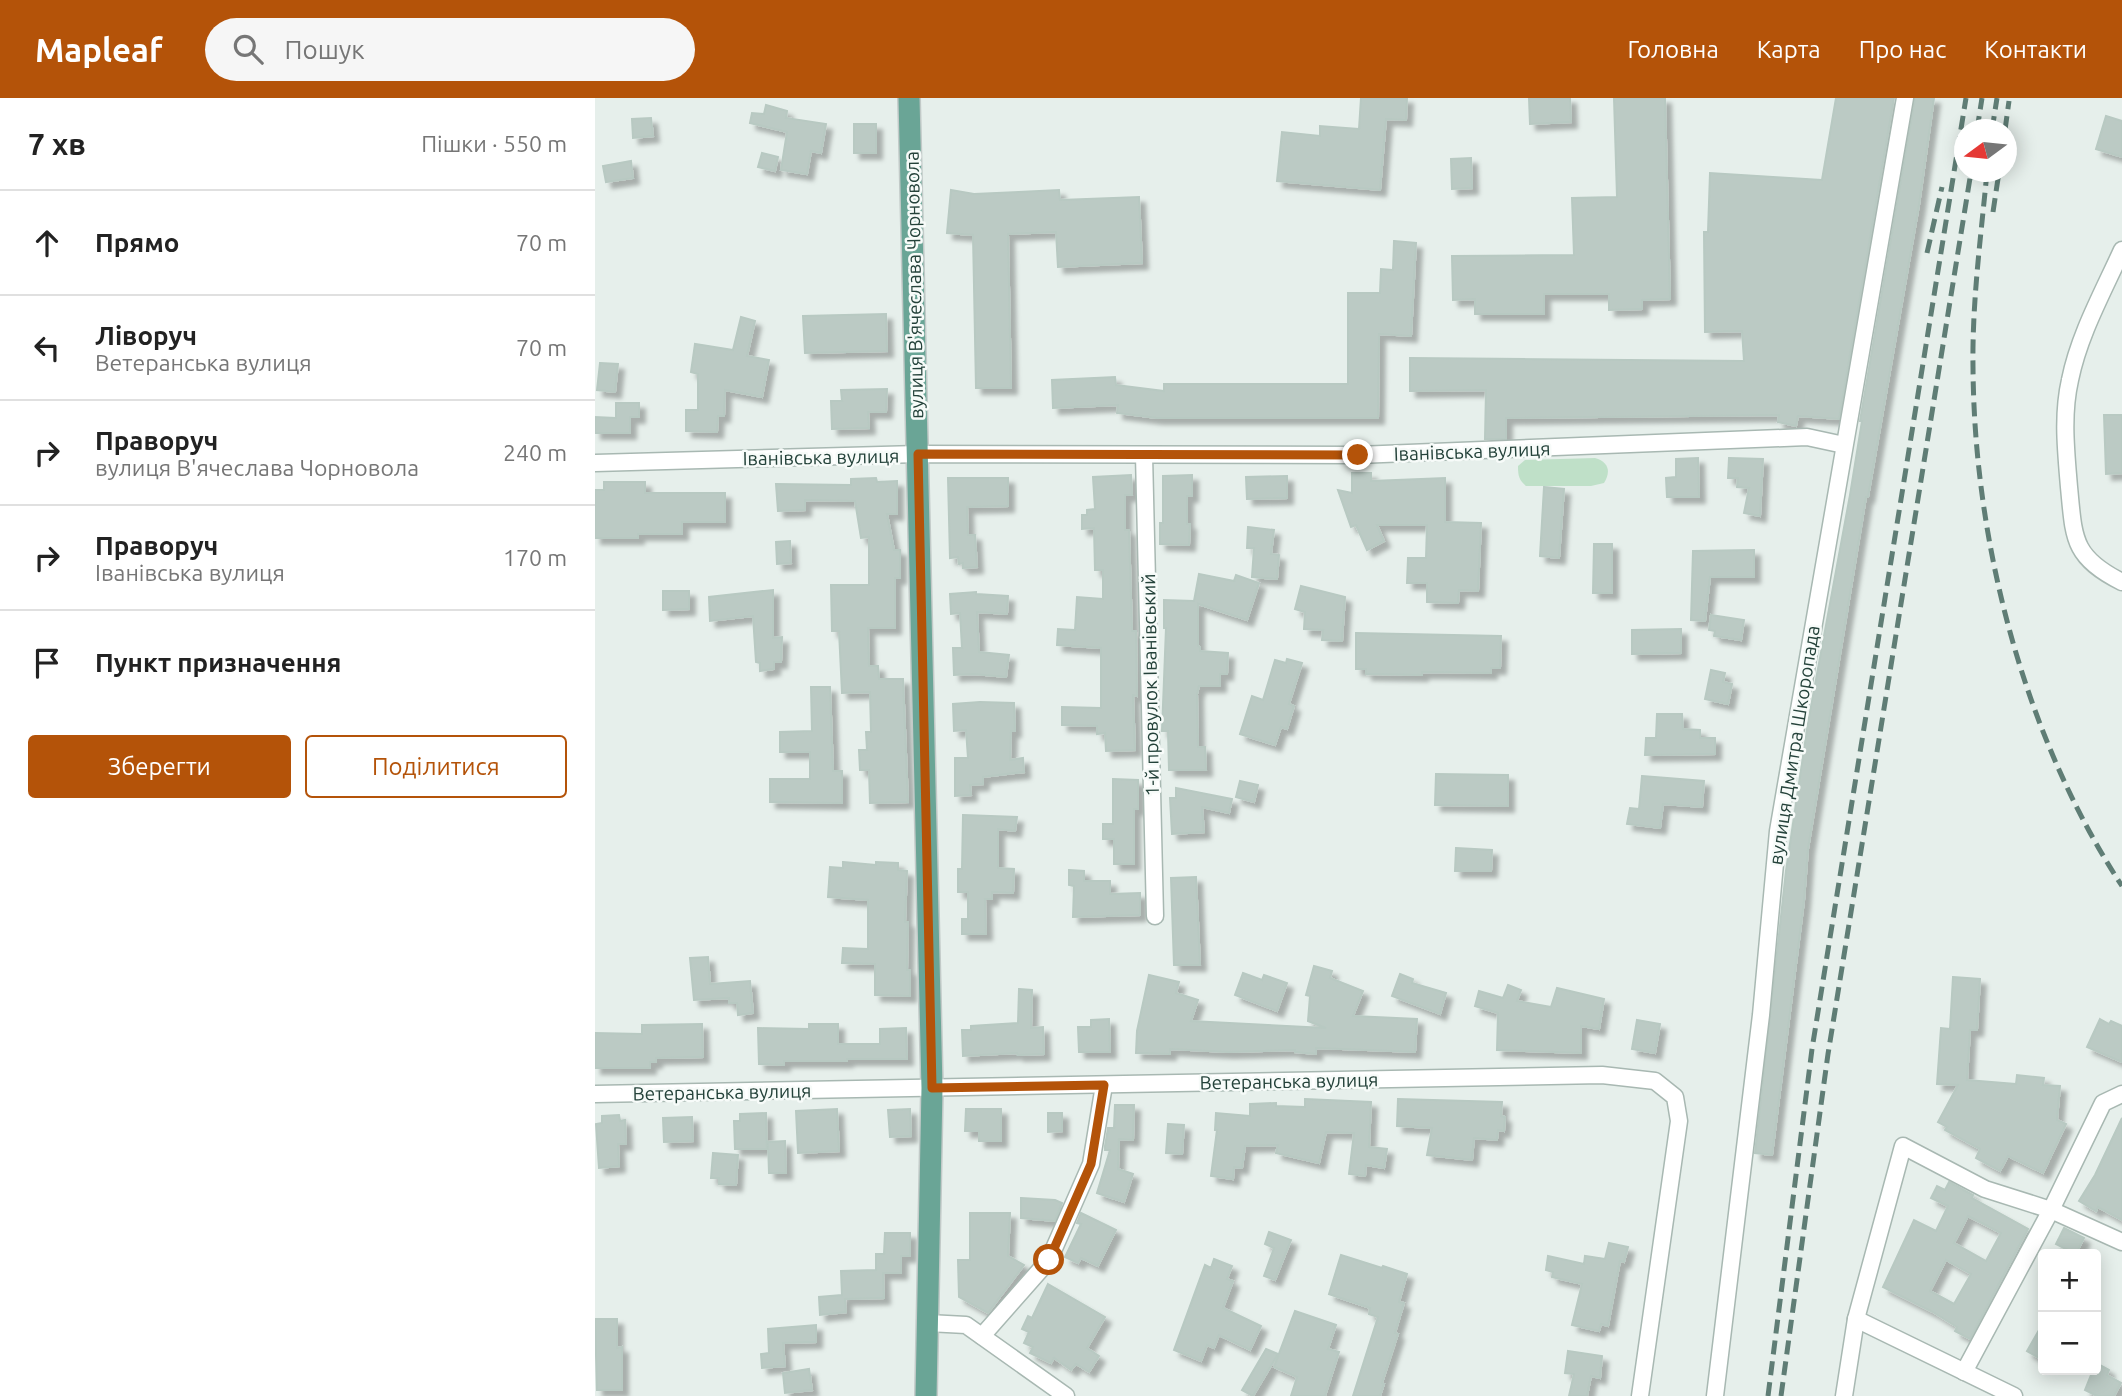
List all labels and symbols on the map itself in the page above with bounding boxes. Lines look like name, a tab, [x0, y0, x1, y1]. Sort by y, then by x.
north arrow	[1954, 119, 2017, 182]
street label: вулиця В'ячеслава Чорновола	[901, 151, 927, 419]
street label: Іванівська вулиця	[1393, 437, 1551, 465]
route end	[1342, 439, 1373, 470]
street label: Іванівська вулиця	[742, 445, 900, 469]
street label: 1-й провулок Іванівський	[1137, 573, 1163, 797]
street label: вулиця Дмитра Шкоропада	[1764, 624, 1824, 866]
street label: Ветеранська вулиця	[1199, 1068, 1379, 1094]
street label: Ветеранська вулиця	[632, 1079, 812, 1105]
route start	[1033, 1244, 1064, 1275]

